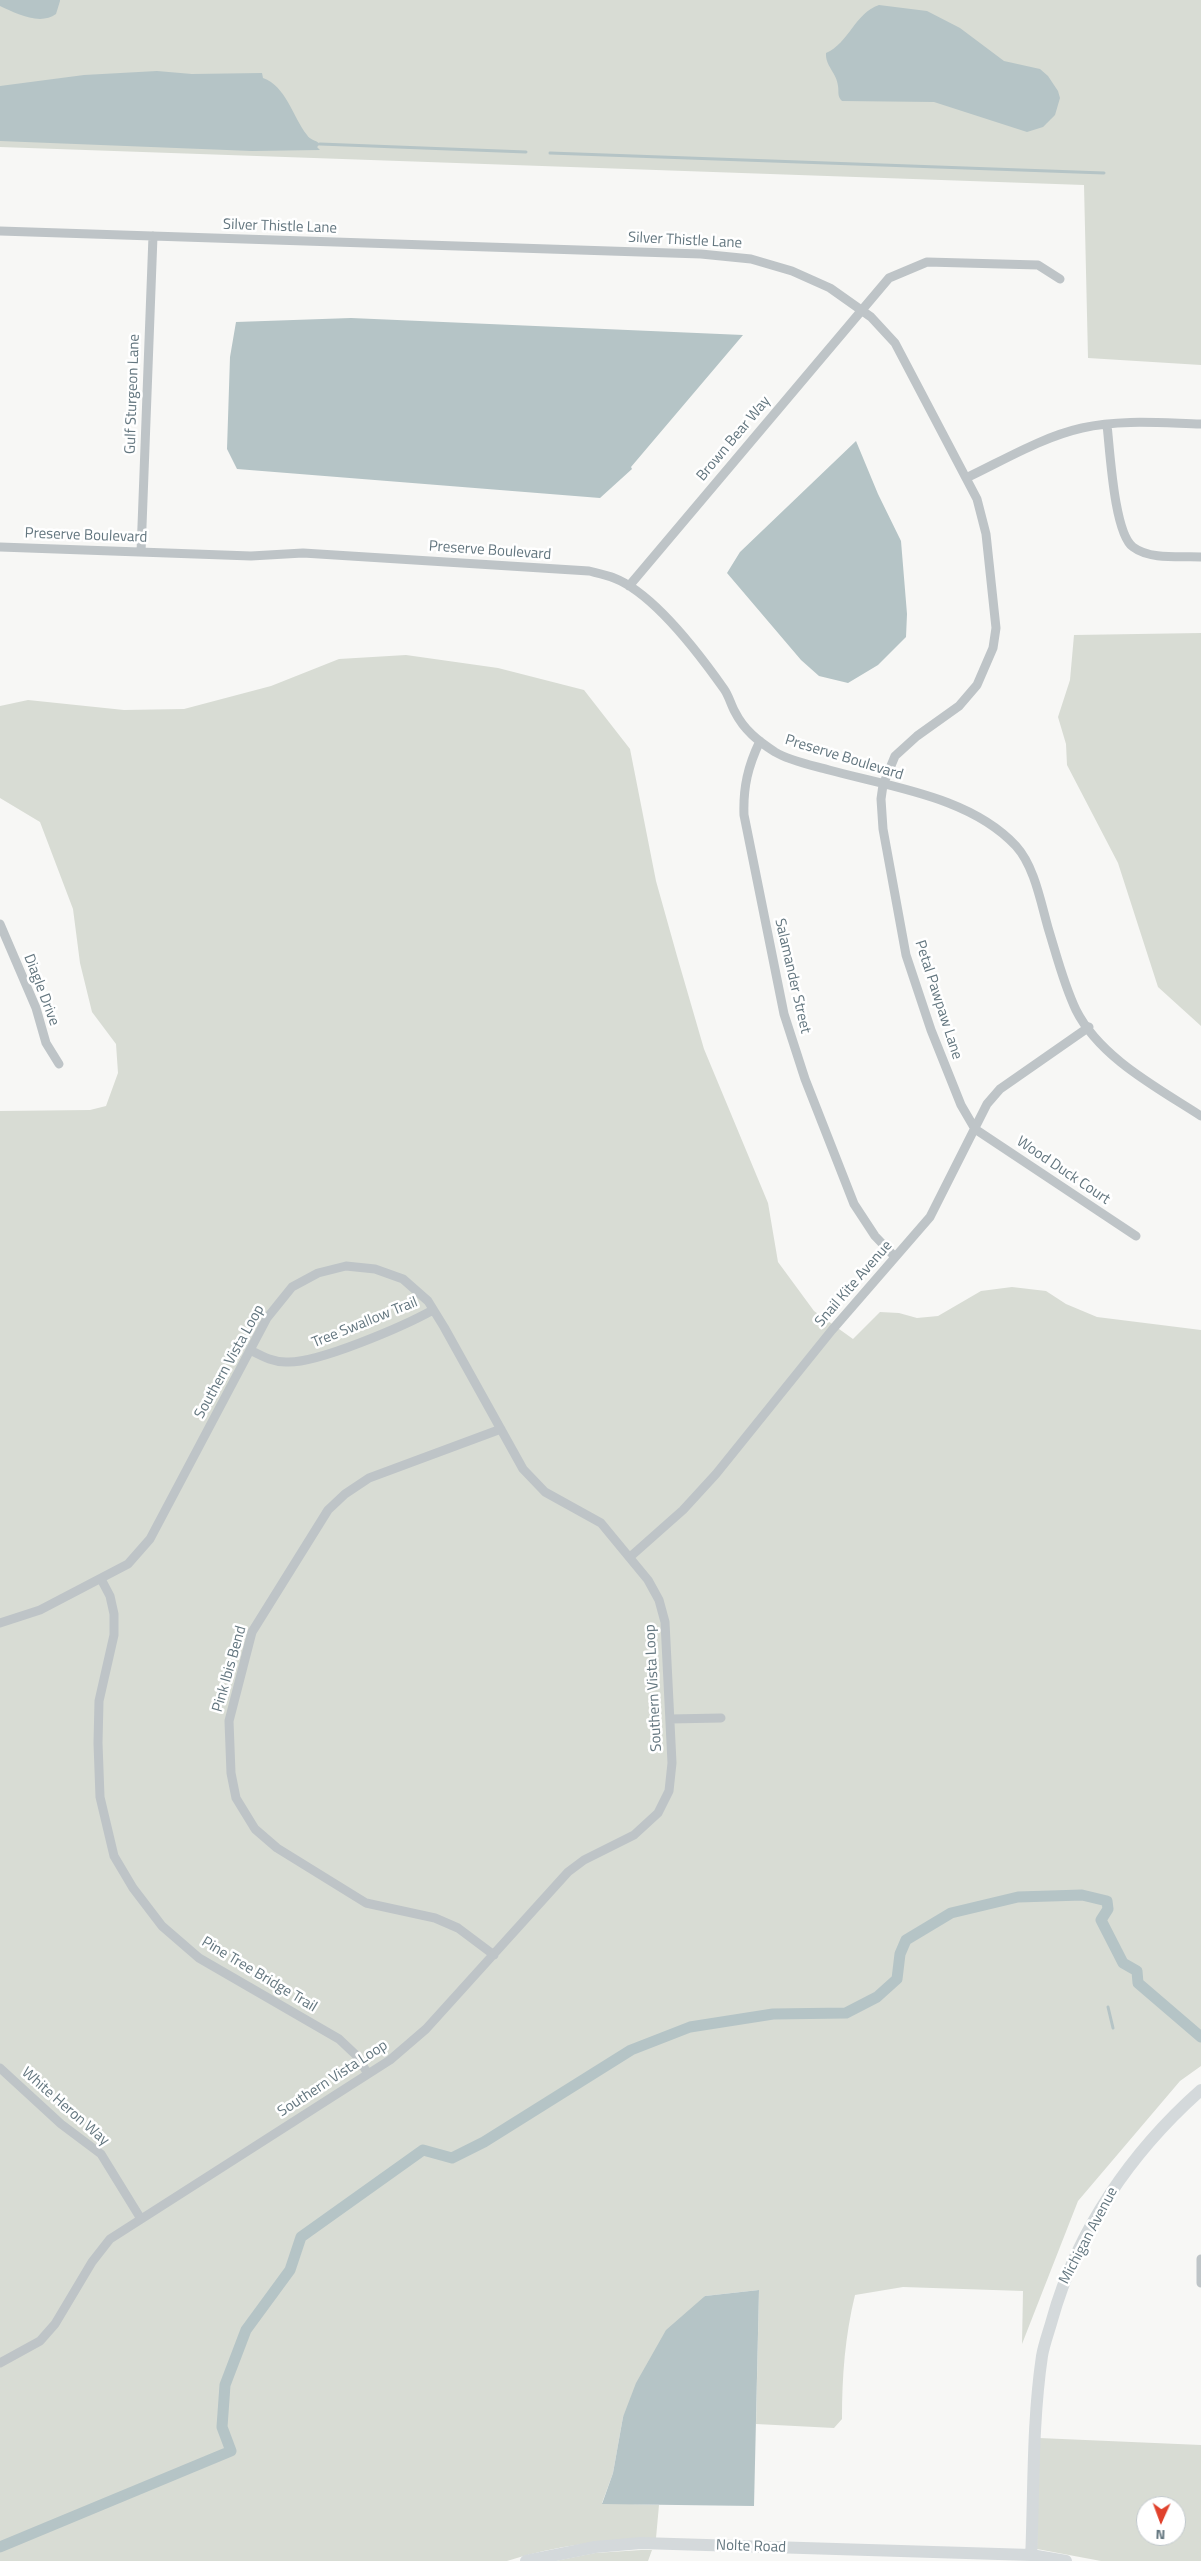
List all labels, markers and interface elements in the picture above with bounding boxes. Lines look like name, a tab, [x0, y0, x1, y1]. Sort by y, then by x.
street label: Silver Thistle Lane	[223, 216, 337, 238]
street label: Silver Thistle Lane	[628, 229, 742, 253]
street label: Gulf Sturgeon Lane	[122, 334, 144, 454]
street label: Brown Bear Way	[693, 393, 775, 485]
street label: Preserve Boulevard	[24, 525, 148, 547]
street label: Preserve Boulevard	[428, 538, 552, 564]
street label: Preserve Boulevard	[783, 731, 905, 785]
street label: Salamander Street	[770, 917, 814, 1035]
street label: Petal Pawpaw Lane	[910, 938, 966, 1062]
street label: Diagle Drive	[19, 952, 63, 1028]
street label: Wood Duck Court	[1013, 1133, 1113, 1209]
street label: Snail Kite Avenue	[812, 1237, 896, 1331]
street label: Tree Swallow Trail	[309, 1294, 421, 1352]
street label: Southern Vista Loop	[191, 1302, 269, 1422]
street label: Pink Ibis Bend	[209, 1624, 251, 1714]
street label: Southern Vista Loop	[642, 1624, 666, 1752]
street label: Pine Tree Bridge Trail	[198, 1933, 320, 2017]
street label: Southern Vista Loop	[275, 2037, 391, 2121]
street label: White Heron Way	[17, 2064, 113, 2150]
street label: Michigan Avenue	[1056, 2184, 1122, 2288]
north arrow	[1136, 2496, 1186, 2546]
text: N	[1155, 2525, 1166, 2546]
street label: Nolte Road	[716, 2537, 786, 2557]

